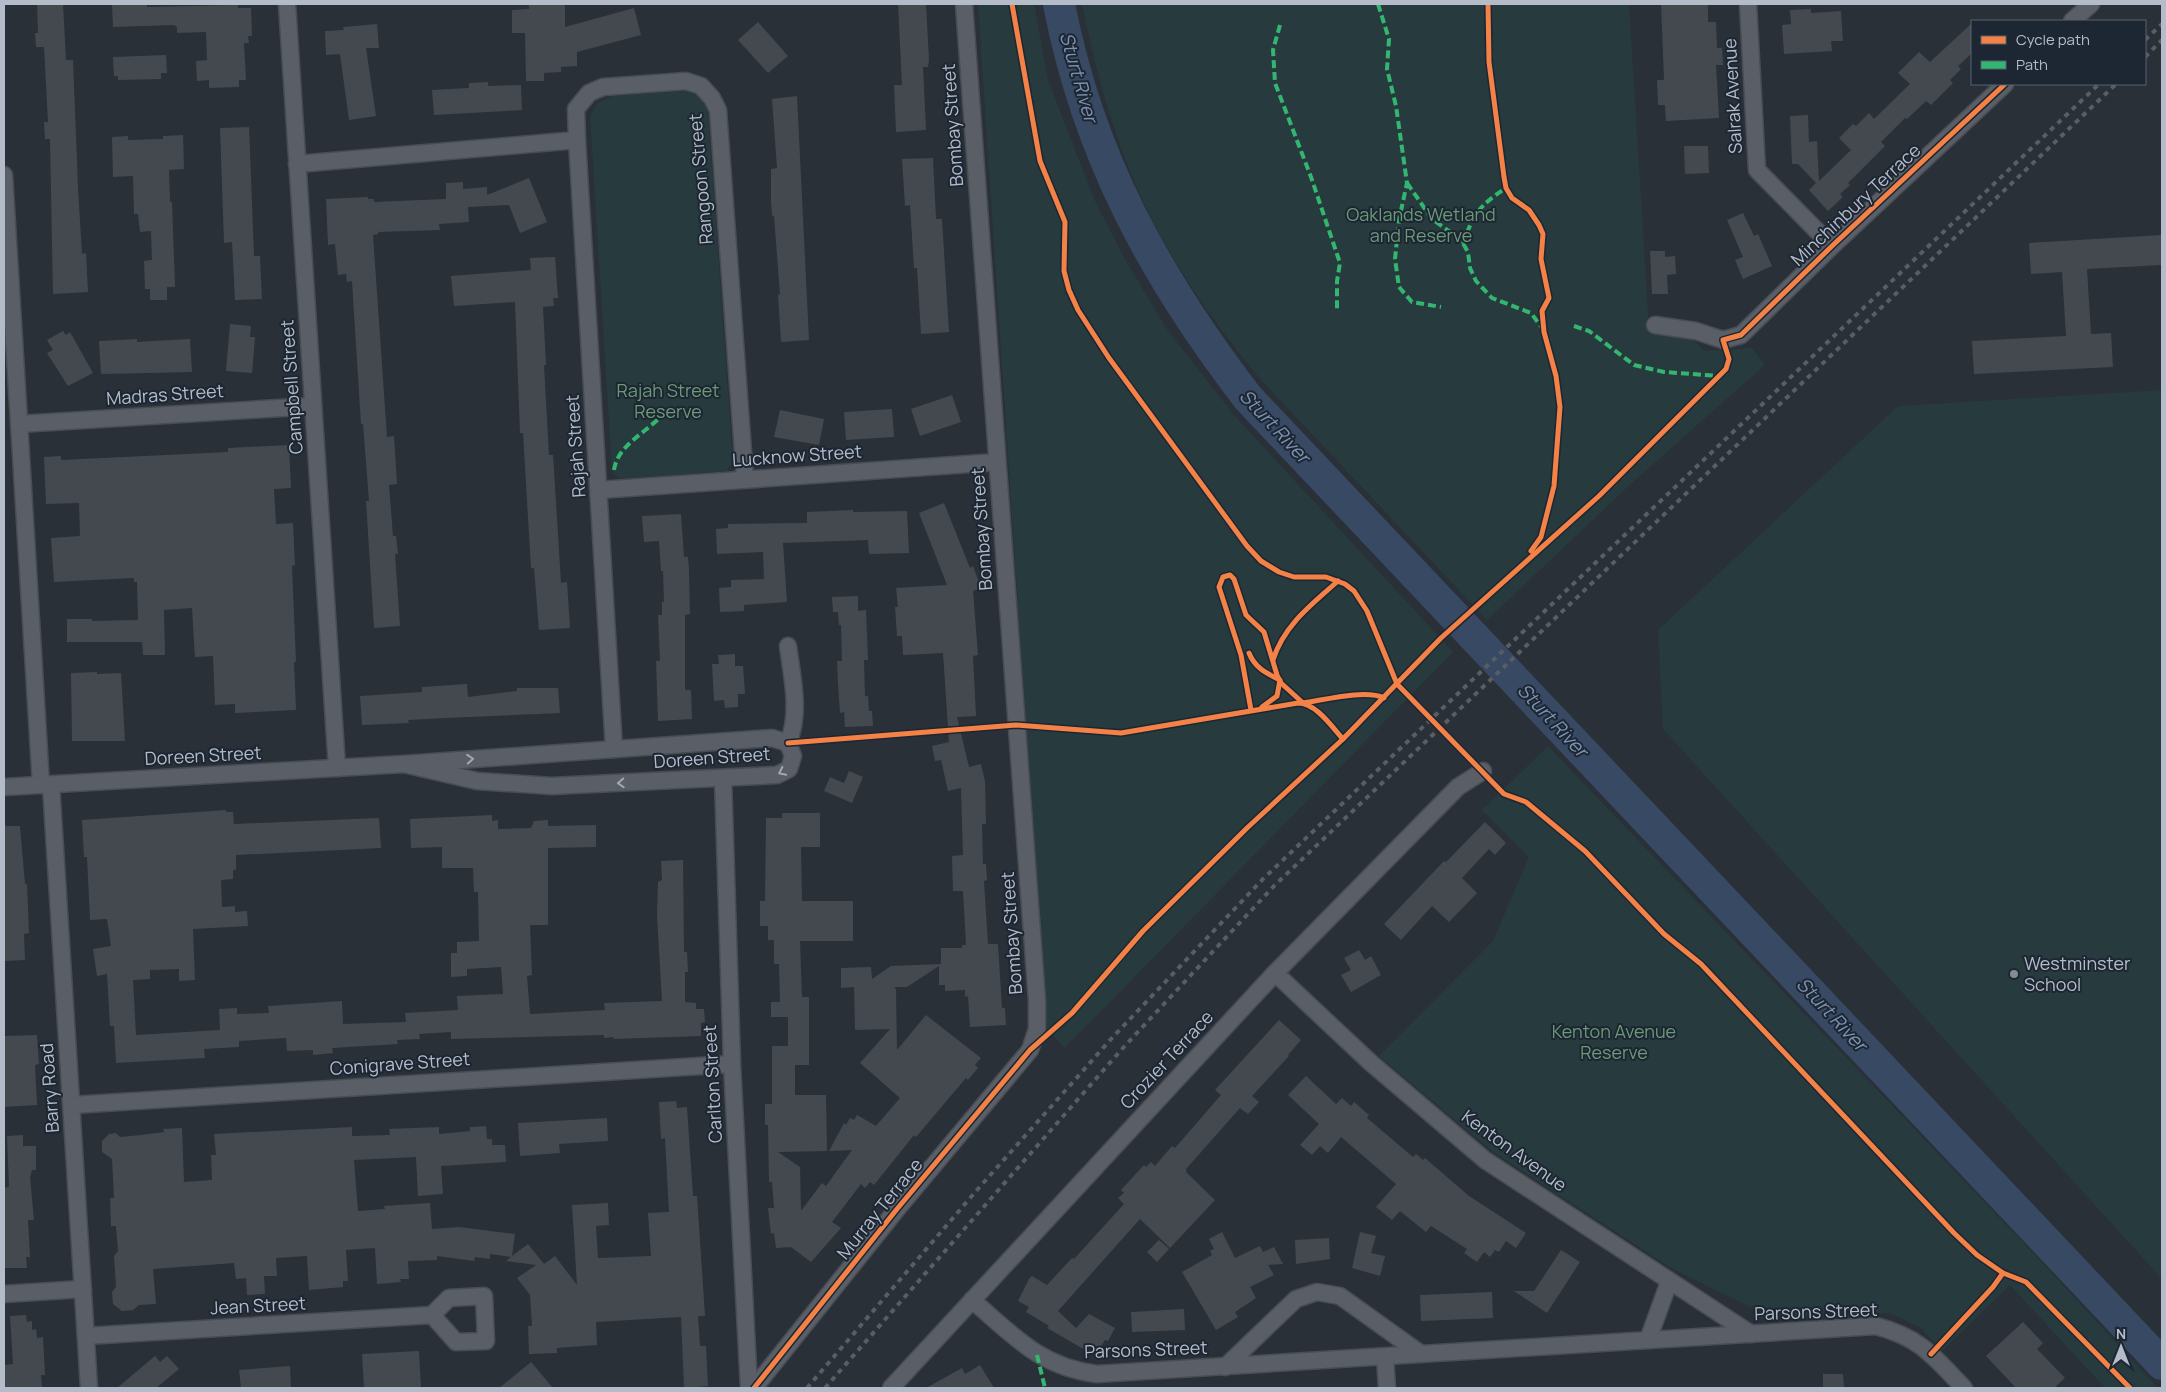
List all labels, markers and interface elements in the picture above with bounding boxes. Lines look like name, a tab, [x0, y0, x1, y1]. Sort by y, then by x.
legend	[1971, 20, 2146, 85]
water label: Sturt River	[1054, 29, 1105, 127]
text: Cycle path	[2016, 29, 2090, 50]
street label: Salrak Avenue	[1717, 38, 1747, 154]
text: Path	[2016, 54, 2048, 75]
street label: Bombay Street	[936, 63, 968, 187]
street label: Rangoon Street	[682, 113, 718, 245]
street label: Minchinbury Terrace	[1785, 138, 1925, 271]
park label: Oaklands Wetland and Reserve	[1346, 202, 1496, 247]
street label: Campbell Street	[274, 319, 308, 455]
street label: Madras Street	[105, 378, 225, 410]
park label: Rajah Street Reserve	[616, 378, 720, 423]
water label: Sturt River	[1234, 383, 1318, 470]
street label: Rajah Street	[559, 394, 591, 498]
street label: Lucknow Street	[731, 438, 863, 472]
street label: Bombay Street	[965, 467, 997, 591]
water label: Sturt River	[1512, 677, 1596, 764]
street label: Doreen Street	[144, 740, 262, 770]
street label: Doreen Street	[653, 741, 771, 773]
one-way arrow	[467, 754, 475, 765]
one-way arrow	[779, 766, 788, 776]
one-way arrow	[617, 778, 624, 788]
street label: Bombay Street	[995, 871, 1027, 995]
place label: Westminster School	[2024, 951, 2131, 996]
marker: Westminster School	[2008, 968, 2020, 980]
water label: Sturt River	[1791, 971, 1875, 1058]
street label: Crozier Terrace	[1114, 1005, 1218, 1114]
park label: Kenton Avenue Reserve	[1552, 1019, 1676, 1064]
street label: Carlton Street	[697, 1024, 727, 1144]
street label: Barry Road	[34, 1043, 64, 1134]
street label: Conigrave Street	[329, 1046, 471, 1080]
street label: Kenton Avenue	[1457, 1104, 1572, 1196]
street label: Murray Terrace	[831, 1153, 927, 1264]
street label: Jean Street	[209, 1291, 306, 1319]
street label: Parsons Street	[1754, 1297, 1878, 1325]
north arrow	[2096, 1322, 2146, 1372]
text: N	[2116, 1324, 2126, 1343]
street label: Parsons Street	[1084, 1335, 1208, 1363]

